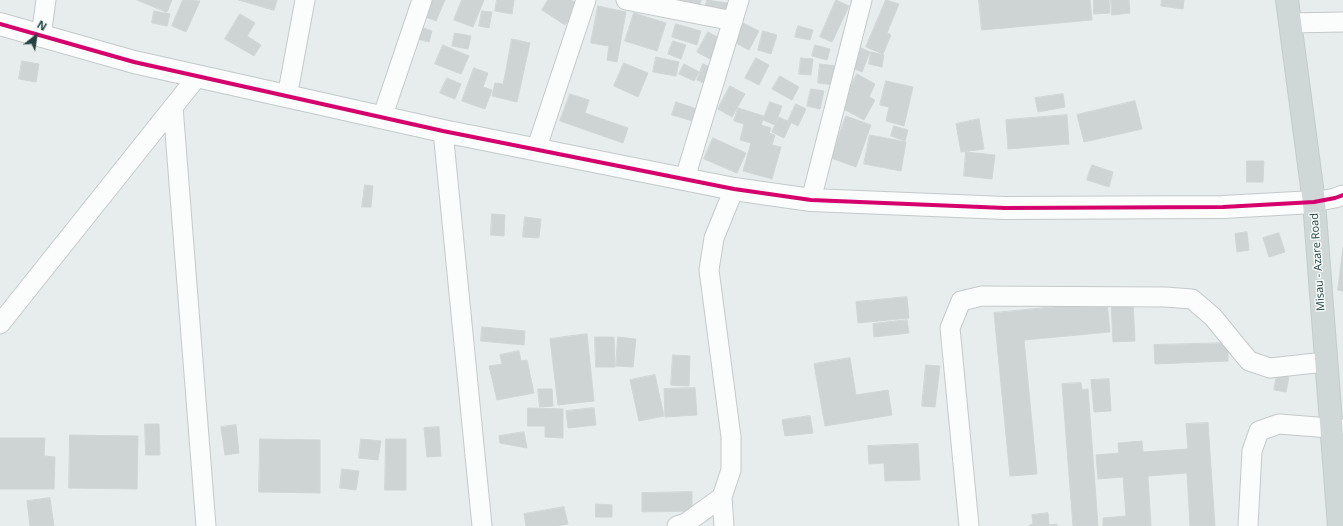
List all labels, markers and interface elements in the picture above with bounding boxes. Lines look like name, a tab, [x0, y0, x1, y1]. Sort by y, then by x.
north arrow	[16, 16, 56, 56]
text: N	[35, 16, 50, 34]
street label: Misau - Azare Road	[1308, 213, 1328, 311]

